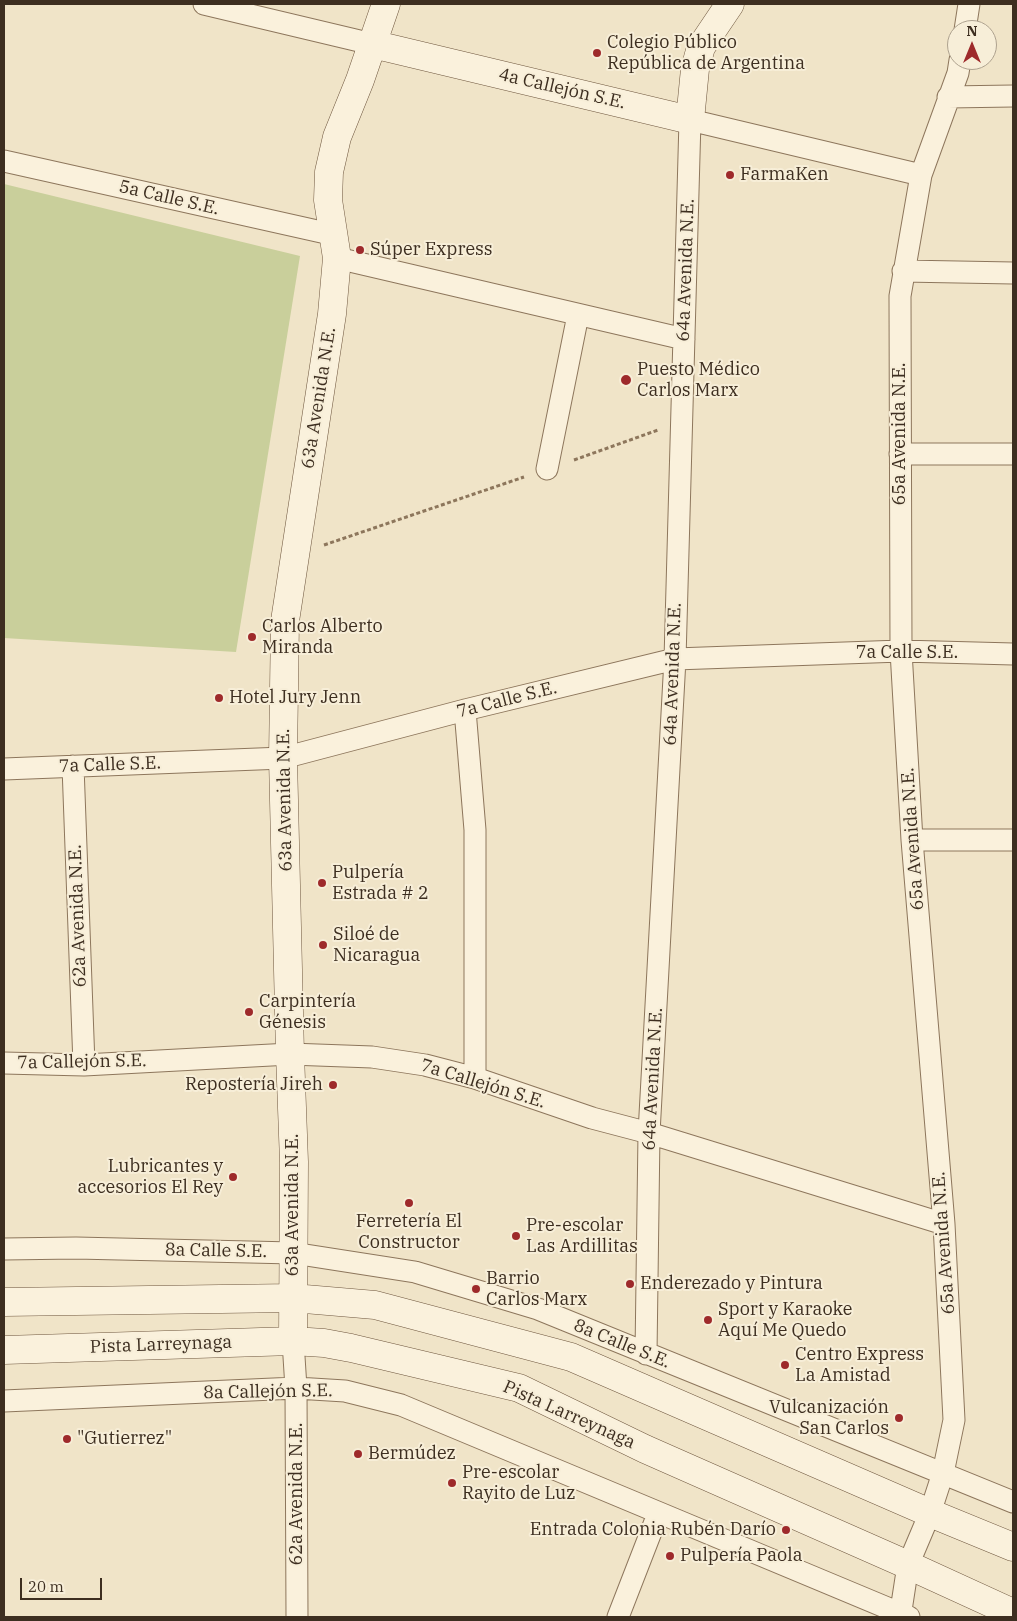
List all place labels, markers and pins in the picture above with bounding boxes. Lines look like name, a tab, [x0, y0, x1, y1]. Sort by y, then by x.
place label: Colegio Público República de Argentina	[607, 32, 805, 74]
marker: Colegio Público República de Argentina	[591, 47, 603, 59]
place label: FarmaKen	[740, 164, 829, 186]
marker: FarmaKen	[724, 169, 736, 181]
place label: Súper Express	[370, 239, 492, 261]
marker: Súper Express	[354, 244, 366, 256]
place label: Puesto Médico Carlos Marx	[637, 359, 760, 402]
marker: Puesto Médico Carlos Marx	[619, 373, 633, 387]
place label: Carlos Alberto Miranda	[262, 616, 383, 659]
marker: Carlos Alberto Miranda	[246, 631, 258, 643]
place label: Hotel Jury Jenn	[229, 687, 361, 709]
marker: Hotel Jury Jenn	[213, 692, 225, 704]
place label: Pulpería Estrada # 2	[332, 862, 429, 904]
marker: Pulpería Estrada # 2	[316, 877, 328, 889]
place label: Siloé de Nicaragua	[333, 924, 420, 966]
marker: Siloé de Nicaragua	[317, 939, 329, 951]
place label: Carpintería Génesis	[259, 991, 356, 1034]
marker: Carpintería Génesis	[243, 1006, 255, 1018]
place label: Repostería Jireh	[185, 1074, 323, 1096]
marker: Repostería Jireh	[327, 1079, 339, 1091]
place label: Lubricantes y accesorios El Rey	[78, 1156, 223, 1198]
marker: Lubricantes y accesorios El Rey	[227, 1171, 239, 1183]
marker: Ferretería El Constructor	[403, 1197, 415, 1209]
place label: Ferretería El Constructor	[356, 1211, 462, 1254]
place label: Pre-escolar Las Ardillitas	[526, 1215, 638, 1258]
marker: Pre-escolar Las Ardillitas	[510, 1230, 522, 1242]
place label: Barrio Carlos Marx	[486, 1268, 587, 1310]
place label: Enderezado y Pintura	[640, 1273, 823, 1295]
marker: Enderezado y Pintura	[624, 1278, 636, 1290]
marker: Barrio Carlos Marx	[470, 1283, 482, 1295]
place label: Sport y Karaoke Aquí Me Quedo	[718, 1299, 852, 1342]
marker: Sport y Karaoke Aquí Me Quedo	[702, 1314, 714, 1326]
place label: Centro Express La Amistad	[795, 1344, 924, 1386]
marker: Centro Express La Amistad	[779, 1359, 791, 1371]
place label: Vulcanización San Carlos	[769, 1397, 889, 1440]
marker: Vulcanización San Carlos	[893, 1412, 905, 1424]
place label: "Gutierrez"	[77, 1428, 172, 1450]
marker: "Gutierrez"	[61, 1433, 73, 1445]
place label: Bermúdez	[368, 1443, 456, 1465]
marker: Bermúdez	[352, 1448, 364, 1460]
place label: Pre-escolar Rayito de Luz	[462, 1462, 575, 1505]
marker: Pre-escolar Rayito de Luz	[446, 1477, 458, 1489]
place label: Entrada Colonia Rubén Darío	[530, 1519, 776, 1541]
marker: Entrada Colonia Rubén Darío	[780, 1524, 792, 1536]
place label: Pulpería Paola	[680, 1545, 802, 1567]
marker: Pulpería Paola	[664, 1550, 676, 1562]

